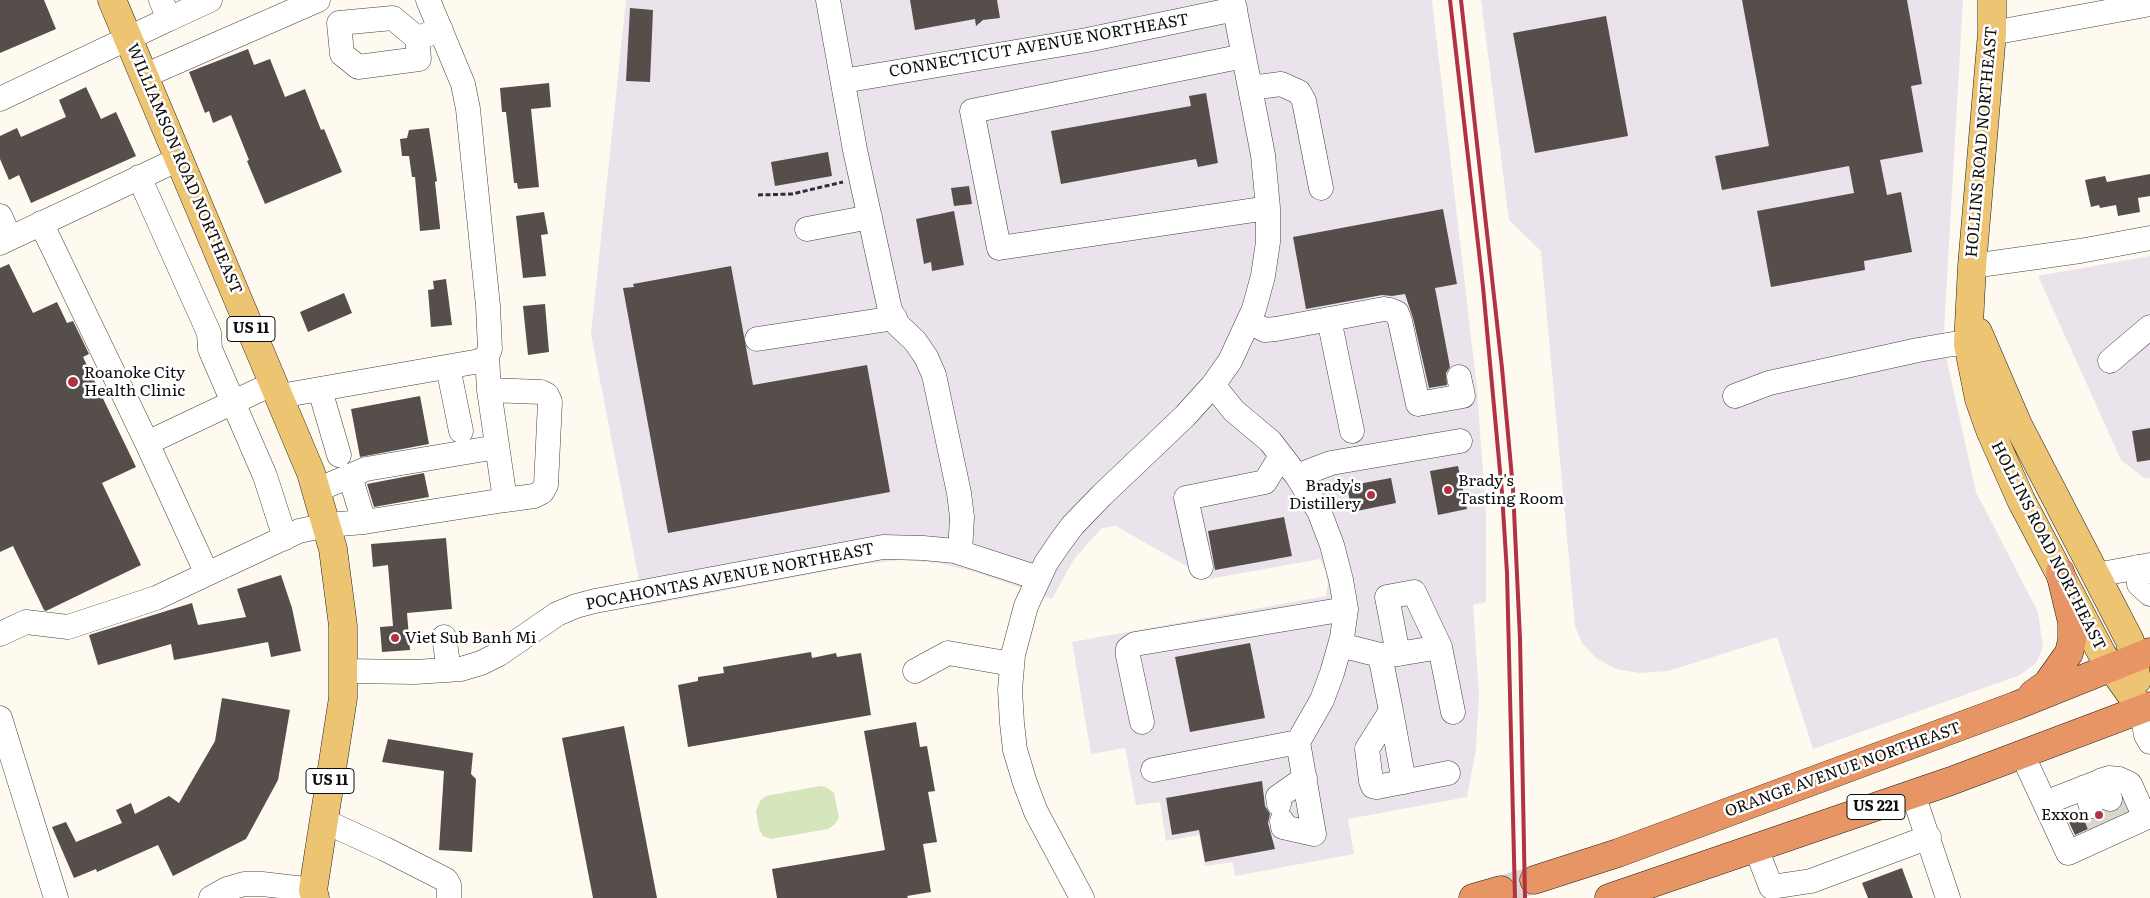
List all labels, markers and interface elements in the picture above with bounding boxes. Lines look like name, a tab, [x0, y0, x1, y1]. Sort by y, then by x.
street label: CONNECTICUT AVENUE NORTHEAST	[888, 10, 1190, 82]
street label: HOLLINS ROAD NORTHEAST	[1962, 26, 2002, 258]
street label: WILLIAMSON ROAD NORTHEAST	[122, 41, 246, 297]
road number: US 11	[227, 316, 275, 342]
place label: Roanoke City Health Clinic	[84, 363, 185, 401]
marker: Roanoke City Health Clinic	[66, 375, 80, 389]
street label: HOLLINS ROAD NORTHEAST	[1987, 438, 2109, 654]
place label: Brady's Tasting Room	[1458, 471, 1564, 509]
place label: Brady's Distillery	[1289, 476, 1361, 514]
marker: Brady's Tasting Room	[1442, 484, 1454, 496]
marker: Brady's Distillery	[1365, 489, 1377, 501]
street label: POCAHONTAS AVENUE NORTHEAST	[584, 540, 876, 614]
place label: Viet Sub Banh Mi	[405, 628, 536, 648]
marker: Viet Sub Banh Mi	[389, 632, 401, 644]
street label: ORANGE AVENUE NORTHEAST	[1722, 718, 1964, 822]
road number: US 11	[306, 768, 354, 794]
road number: US 221	[1847, 794, 1905, 820]
place label: Exxon	[2041, 805, 2089, 825]
marker: Exxon	[2093, 809, 2105, 821]

